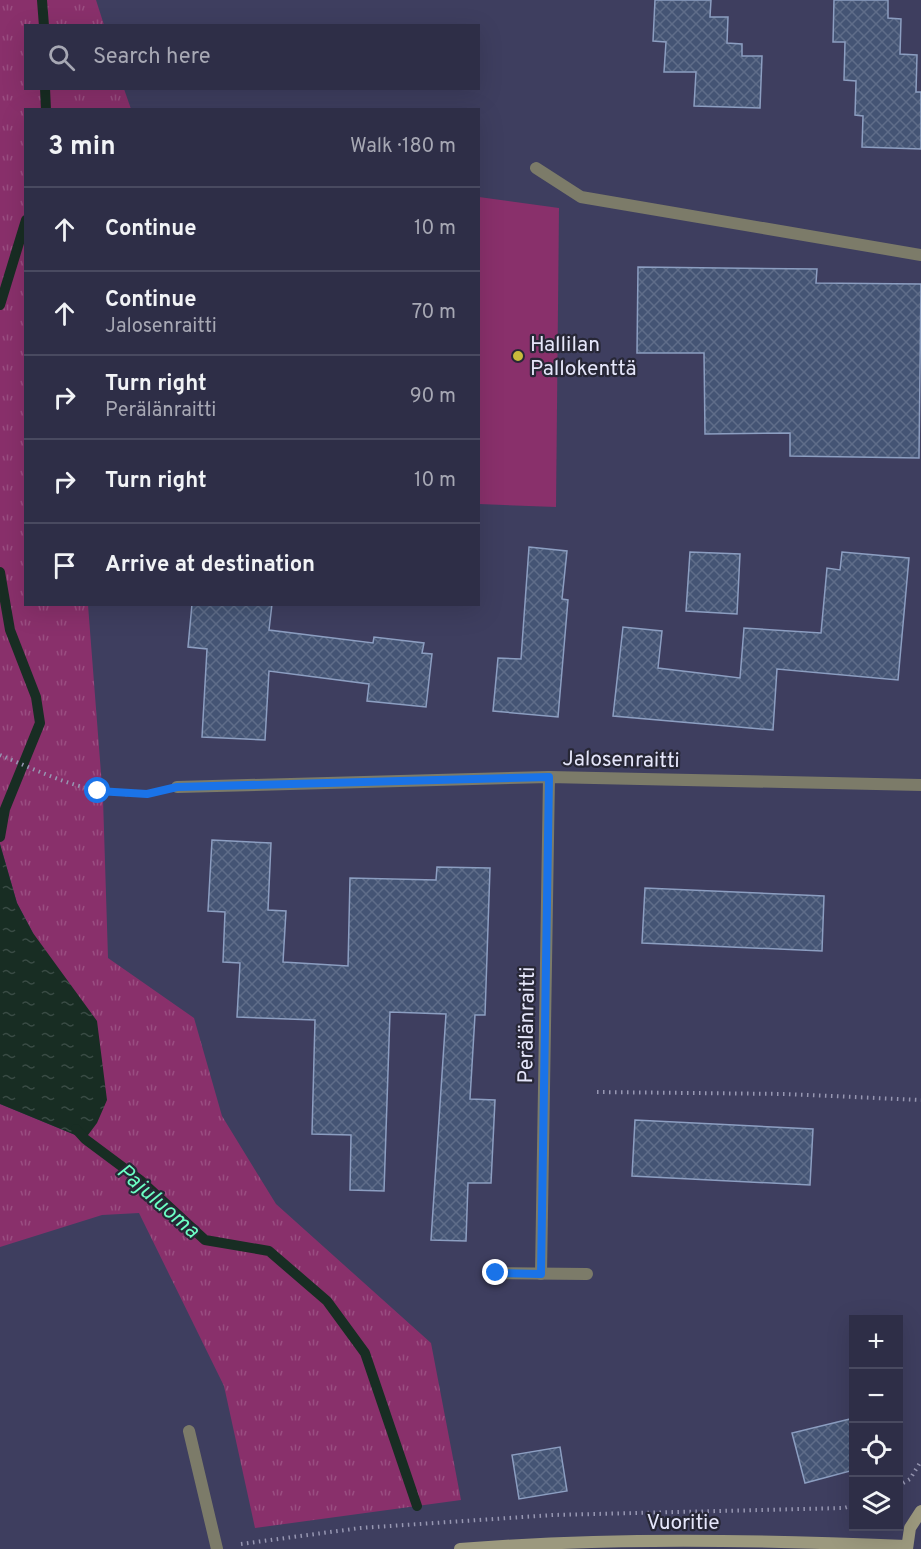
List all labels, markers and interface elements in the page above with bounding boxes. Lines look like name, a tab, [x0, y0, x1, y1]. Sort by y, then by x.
search box	[24, 24, 480, 90]
icon: search	[45, 41, 78, 74]
text: Search here	[93, 44, 211, 71]
text: 3 min	[48, 131, 116, 164]
text: Walk · 180 m	[350, 134, 456, 160]
icon: ahead	[48, 213, 81, 246]
text: Continue	[105, 216, 196, 243]
text: 10 m	[414, 216, 456, 242]
text: Continue	[105, 287, 196, 314]
icon: ahead	[48, 297, 81, 330]
text: 70 m	[412, 300, 456, 326]
text: Jalosenraitti	[105, 314, 217, 340]
place label: Hallilan Pallokenttä	[530, 332, 637, 383]
marker: Hallilan Pallokenttä	[511, 349, 525, 363]
text: Turn right	[105, 371, 207, 398]
icon: right	[48, 381, 81, 414]
text: 90 m	[410, 384, 456, 410]
text: Perälänraitti	[105, 398, 216, 424]
icon: right	[48, 465, 81, 498]
text: Turn right	[105, 468, 207, 495]
text: 10 m	[414, 468, 456, 494]
icon: arrive	[48, 549, 81, 582]
text: Arrive at destination	[105, 552, 315, 579]
street label: Jalosenraitti	[562, 746, 680, 775]
route start	[84, 777, 110, 803]
street label: Perälänraitti	[513, 966, 542, 1084]
water label: Pajuluoma	[110, 1159, 205, 1246]
route end	[482, 1259, 508, 1285]
map controls	[849, 1315, 903, 1531]
button: +	[849, 1315, 903, 1369]
button: −	[849, 1369, 903, 1423]
button: locate	[849, 1423, 903, 1477]
button: layers	[849, 1477, 903, 1531]
street label: Vuoritie	[646, 1510, 720, 1537]

